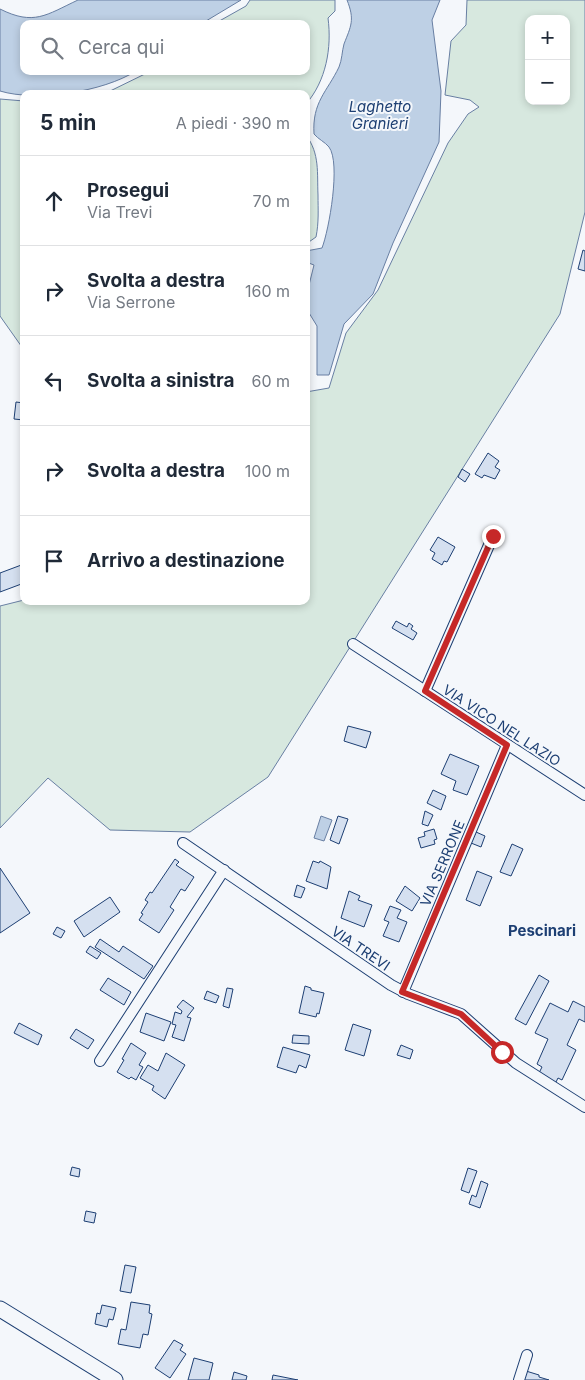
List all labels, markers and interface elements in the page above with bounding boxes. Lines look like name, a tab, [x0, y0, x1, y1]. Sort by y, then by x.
map controls	[525, 15, 570, 105]
button: +	[525, 15, 570, 60]
search box	[20, 20, 310, 75]
icon: search	[38, 34, 66, 62]
text: Cerca qui	[78, 36, 164, 59]
button: −	[525, 60, 570, 105]
water label: Laghetto Granieri	[349, 97, 411, 133]
text: 5 min	[40, 110, 96, 135]
text: A piedi · 390 m	[176, 113, 290, 133]
text: Prosegui	[87, 179, 169, 202]
icon: ahead	[40, 187, 68, 215]
text: 70 m	[253, 191, 290, 211]
text: Via Trevi	[87, 202, 152, 222]
text: Svolta a destra	[87, 269, 225, 292]
icon: right	[40, 277, 68, 305]
text: 160 m	[245, 281, 290, 301]
text: Via Serrone	[87, 292, 175, 312]
icon: left	[40, 367, 68, 395]
text: Svolta a sinistra	[87, 369, 235, 392]
text: 60 m	[251, 371, 290, 391]
icon: right	[40, 457, 68, 485]
text: Svolta a destra	[87, 459, 225, 482]
text: 100 m	[245, 461, 290, 481]
route end	[482, 525, 505, 548]
icon: arrive	[40, 547, 68, 575]
text: Arrivo a destinazione	[87, 549, 285, 572]
street label: VIA VICO NEL LAZIO	[440, 681, 564, 769]
street label: VIA SERRONE	[416, 817, 468, 909]
district label: Pescinari	[508, 921, 576, 940]
street label: VIA TREVI	[329, 922, 393, 974]
route start	[491, 1041, 514, 1064]

